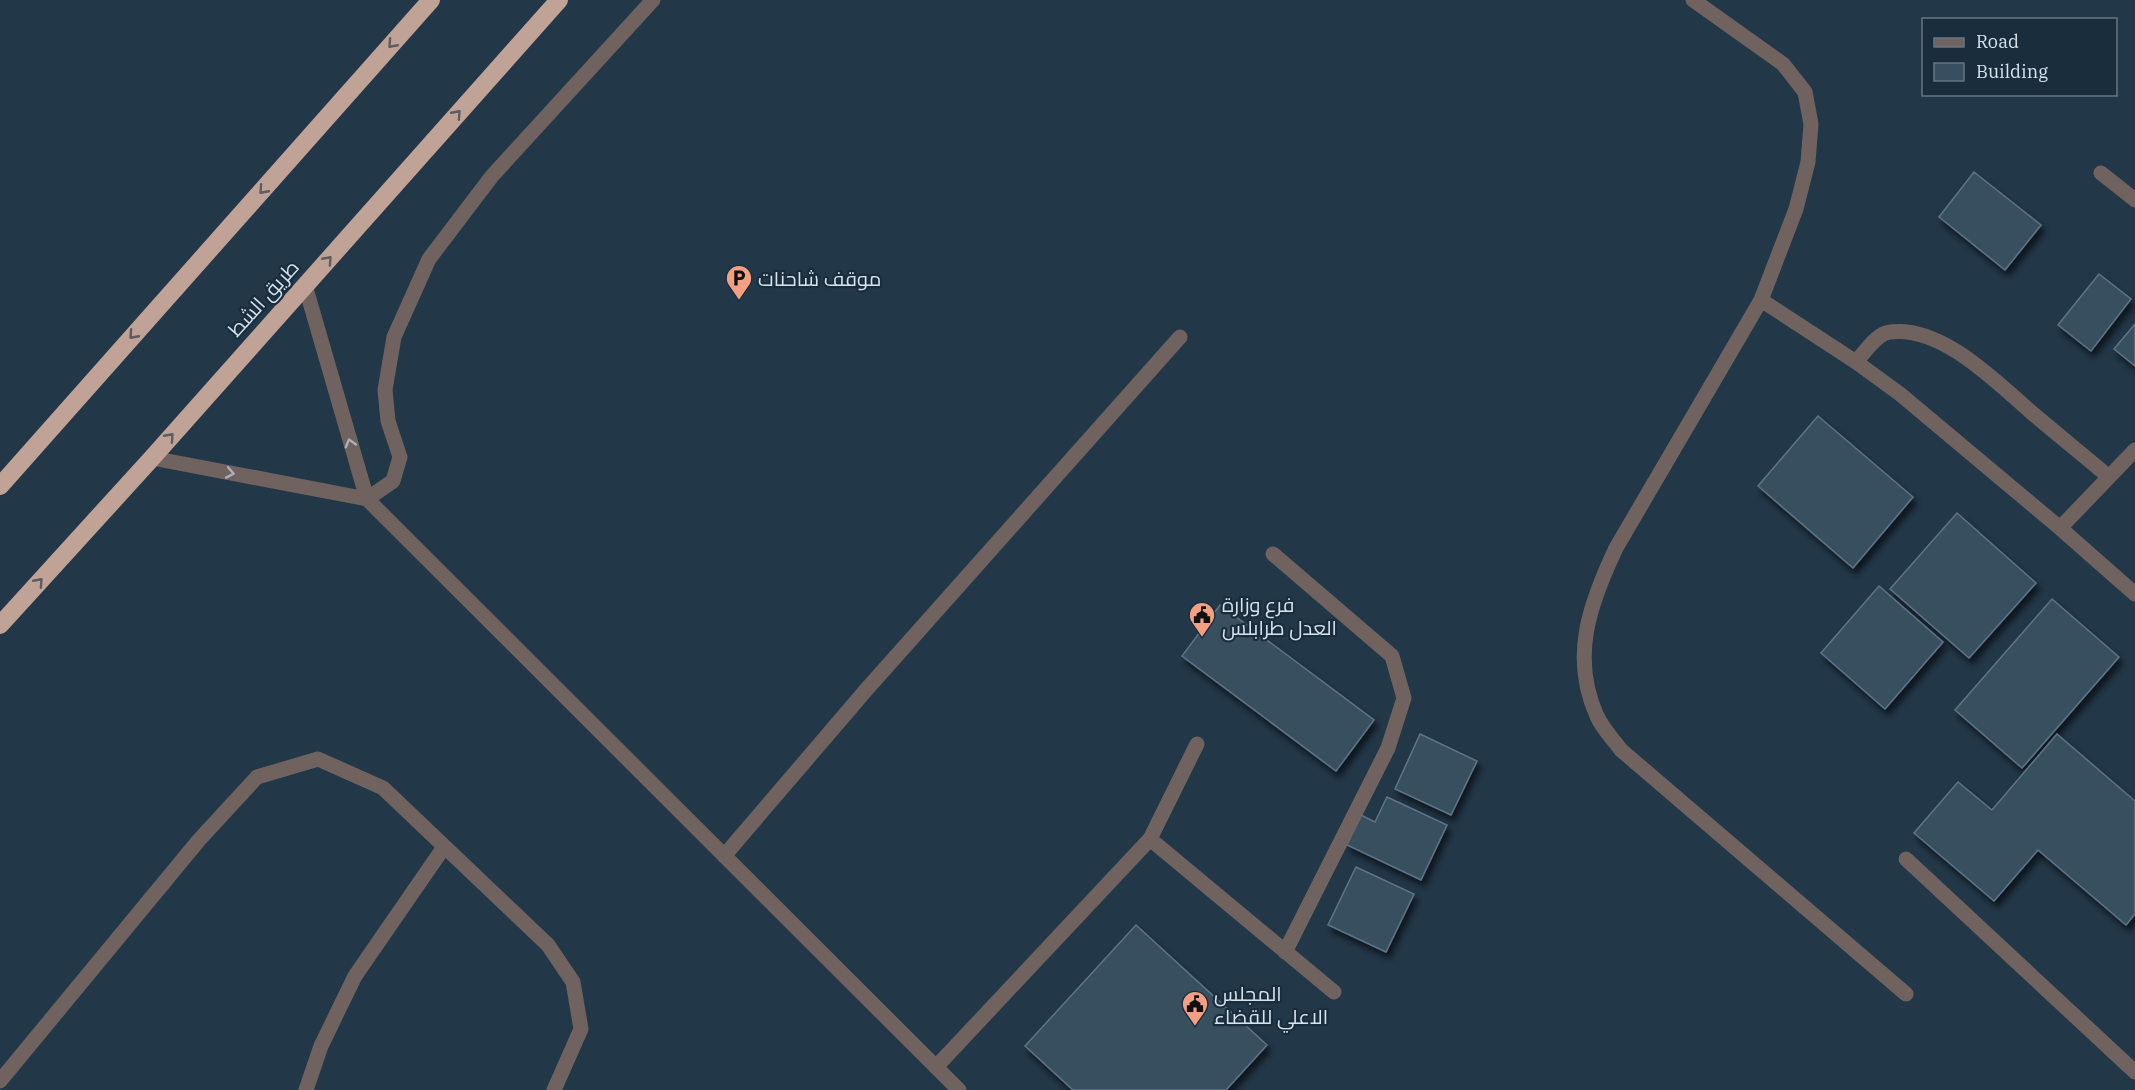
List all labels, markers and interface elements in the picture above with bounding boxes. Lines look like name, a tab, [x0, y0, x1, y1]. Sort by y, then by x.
legend	[1922, 18, 2117, 96]
text: Road	[1976, 30, 2019, 53]
one-way arrow	[388, 37, 399, 48]
text: Building	[1976, 60, 2048, 83]
one-way arrow	[450, 110, 461, 121]
one-way arrow	[259, 183, 270, 193]
street label: طريق الشط	[221, 254, 305, 342]
one-way arrow	[321, 256, 332, 267]
parking icon: موقف شاحنات	[724, 263, 754, 301]
place label: موقف شاحنات	[758, 265, 881, 292]
one-way arrow	[129, 329, 140, 339]
one-way arrow	[163, 433, 174, 444]
one-way arrow	[345, 438, 357, 449]
one-way arrow	[224, 466, 234, 479]
one-way arrow	[32, 578, 43, 589]
place label: فرع وزارة العدل طرابلس	[1222, 591, 1337, 641]
public building icon: فرع وزارة العدل طرابلس	[1187, 600, 1217, 638]
place label: المجلس الاعلي للقضاء	[1214, 980, 1328, 1033]
public building icon: المجلس الاعلي للقضاء	[1180, 989, 1210, 1027]

